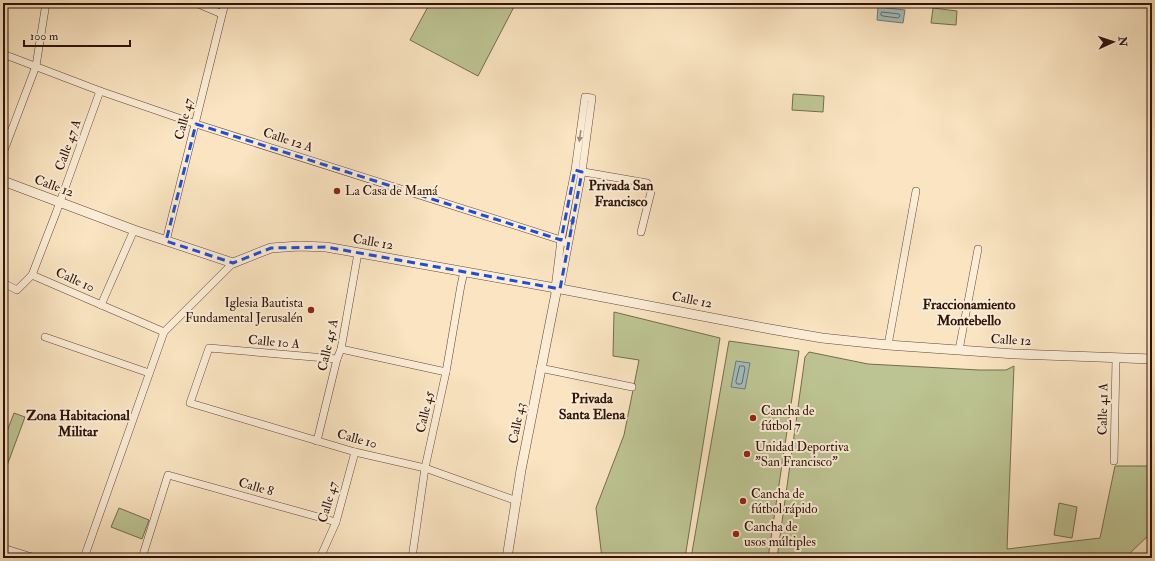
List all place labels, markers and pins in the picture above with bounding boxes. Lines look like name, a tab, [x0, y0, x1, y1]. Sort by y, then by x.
place label: La Casa de Mamá	[345, 183, 438, 199]
marker: La Casa de Mamá	[332, 186, 342, 196]
place label: Iglesia Bautista Fundamental Jerusalén	[185, 295, 304, 326]
marker: Iglesia Bautista Fundamental Jerusalén	[306, 305, 316, 315]
place label: Cancha de fútbol 7	[761, 403, 815, 434]
marker: Cancha de fútbol 7	[748, 413, 758, 423]
place label: Unidad Deportiva "San Francisco"	[755, 439, 849, 470]
marker: Unidad Deportiva "San Francisco"	[742, 449, 752, 459]
place label: Cancha de fútbol rápido	[751, 486, 818, 518]
marker: Cancha de fútbol rápido	[738, 496, 748, 506]
place label: Cancha de usos múltiples	[744, 519, 816, 551]
marker: Cancha de usos múltiples	[731, 529, 741, 539]

